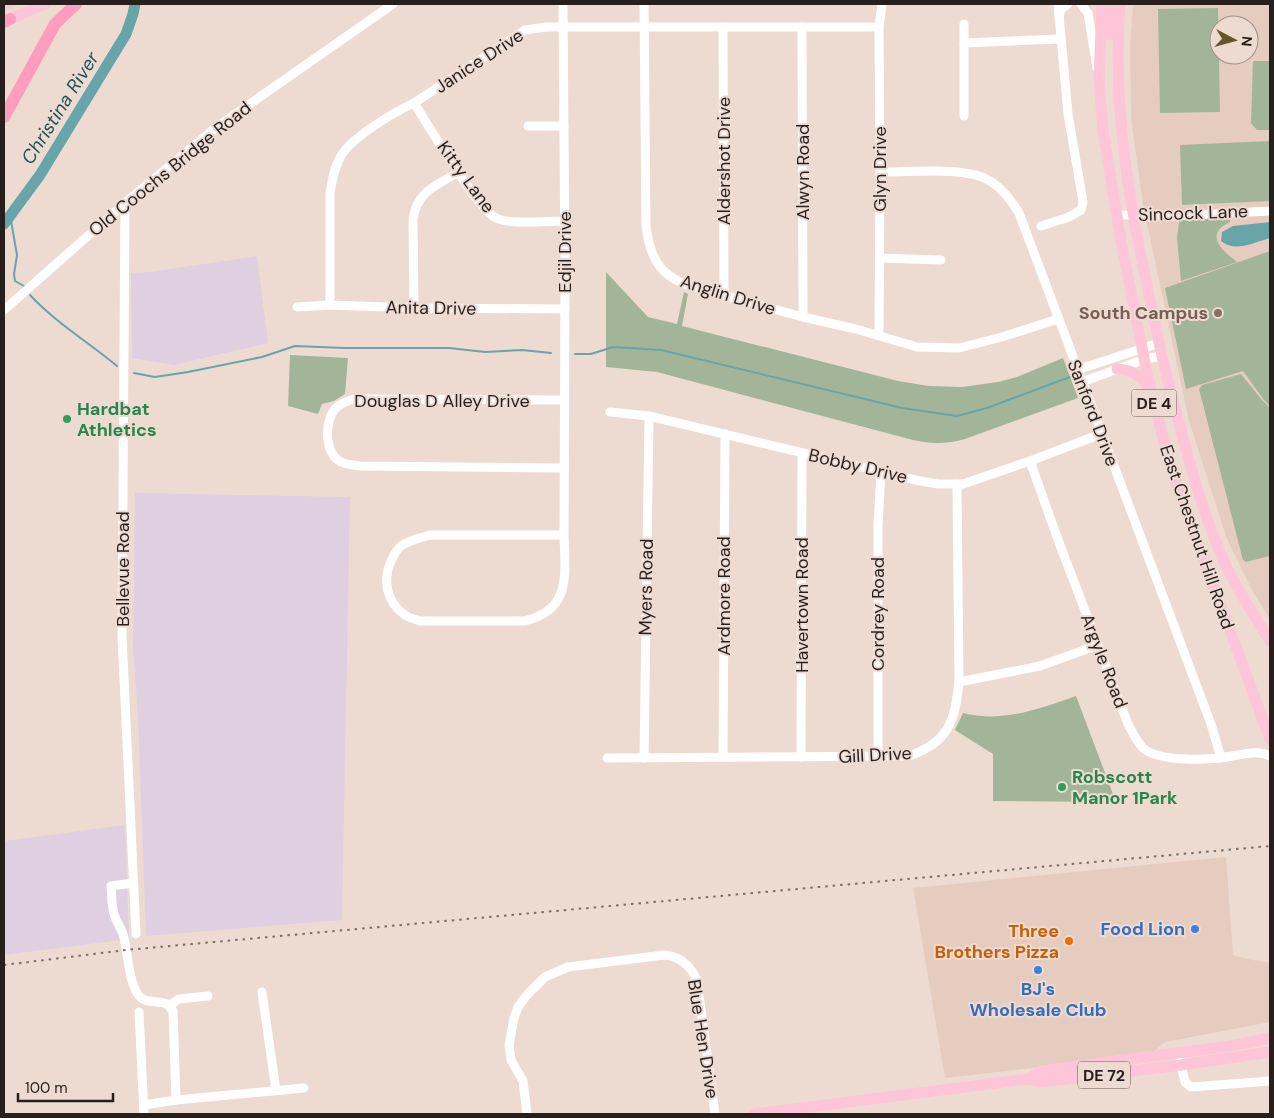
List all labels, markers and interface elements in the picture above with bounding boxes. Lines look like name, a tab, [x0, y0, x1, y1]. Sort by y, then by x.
north arrow	[1209, 15, 1259, 65]
street label: Janice Drive	[430, 23, 528, 99]
text: N	[1237, 35, 1256, 47]
water label: Christina River	[16, 46, 105, 169]
street label: Old Coochs Bridge Road	[84, 96, 256, 242]
street label: Aldershot Drive	[712, 97, 736, 225]
street label: Alwyn Road	[791, 124, 815, 220]
street label: Glyn Drive	[868, 126, 892, 212]
street label: Kitty Lane	[432, 136, 500, 218]
street label: Sincock Lane	[1138, 199, 1248, 227]
street label: Edjil Drive	[553, 211, 577, 293]
street label: Anglin Drive	[677, 269, 779, 321]
street label: Anita Drive	[385, 295, 477, 321]
place label: South Campus	[1079, 301, 1208, 325]
marker: South Campus	[1212, 307, 1224, 319]
street label: Sanford Drive	[1062, 356, 1124, 470]
street label: Douglas D Alley Drive	[354, 389, 530, 413]
road number: DE 4	[1132, 389, 1176, 416]
place label: Hardbat Athletics	[77, 397, 157, 442]
marker: Hardbat Athletics	[61, 413, 73, 425]
street label: East Chestnut Hill Road	[1154, 442, 1240, 632]
street label: Bobby Drive	[806, 443, 910, 489]
street label: Bellevue Road	[111, 511, 135, 627]
street label: Ardmore Road	[712, 536, 736, 656]
street label: Havertown Road	[790, 537, 814, 673]
street label: Myers Road	[633, 538, 659, 636]
street label: Cordrey Road	[866, 557, 890, 671]
street label: Argyle Road	[1075, 610, 1133, 712]
street label: Gill Drive	[838, 741, 912, 769]
place label: Robscott Manor 1Park	[1072, 765, 1178, 810]
marker: Robscott Manor 1Park	[1056, 781, 1068, 793]
place label: Food Lion	[1100, 917, 1185, 941]
place label: Three Brothers Pizza	[935, 919, 1059, 964]
marker: Food Lion	[1189, 923, 1201, 935]
marker: Three Brothers Pizza	[1063, 935, 1075, 947]
marker: BJ's Wholesale Club	[1032, 964, 1044, 976]
place label: BJ's Wholesale Club	[969, 977, 1107, 1022]
street label: Blue Hen Drive	[682, 978, 724, 1100]
road number: DE 72	[1078, 1062, 1130, 1088]
scale bar	[18, 1070, 112, 1102]
text: 100 m	[25, 1078, 68, 1098]

